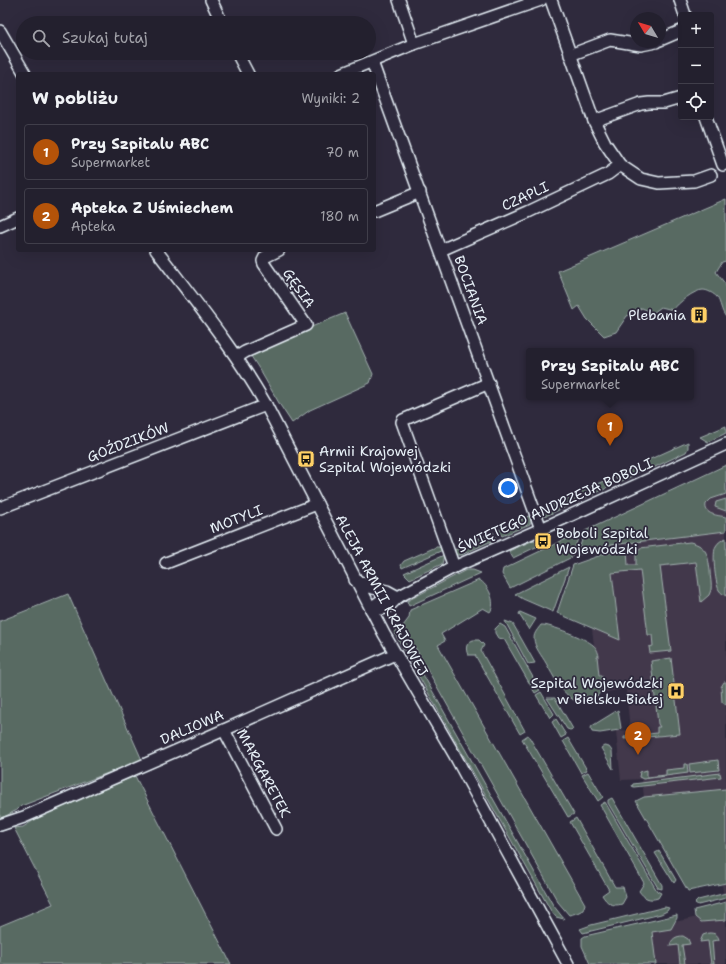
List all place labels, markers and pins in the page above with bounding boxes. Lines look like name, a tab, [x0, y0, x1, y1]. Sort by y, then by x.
building icon: Plebania	[689, 305, 709, 325]
place label: Plebania	[628, 306, 686, 324]
pin: 1	[597, 413, 623, 446]
place label: Armii Krajowej Szpital Wojewódzki	[319, 442, 451, 476]
bus stop icon: Armii Krajowej Szpital Wojewódzki	[296, 449, 316, 469]
place label: Boboli Szpital Wojewódzki	[556, 524, 649, 558]
bus stop icon: Boboli Szpital Wojewódzki	[533, 531, 553, 551]
place label: Szpital Wojewódzki w Bielsku-Białej	[531, 674, 663, 708]
hospital icon: Szpital Wojewódzki w Bielsku-Białej	[666, 681, 686, 701]
pin: 2	[625, 722, 651, 755]

